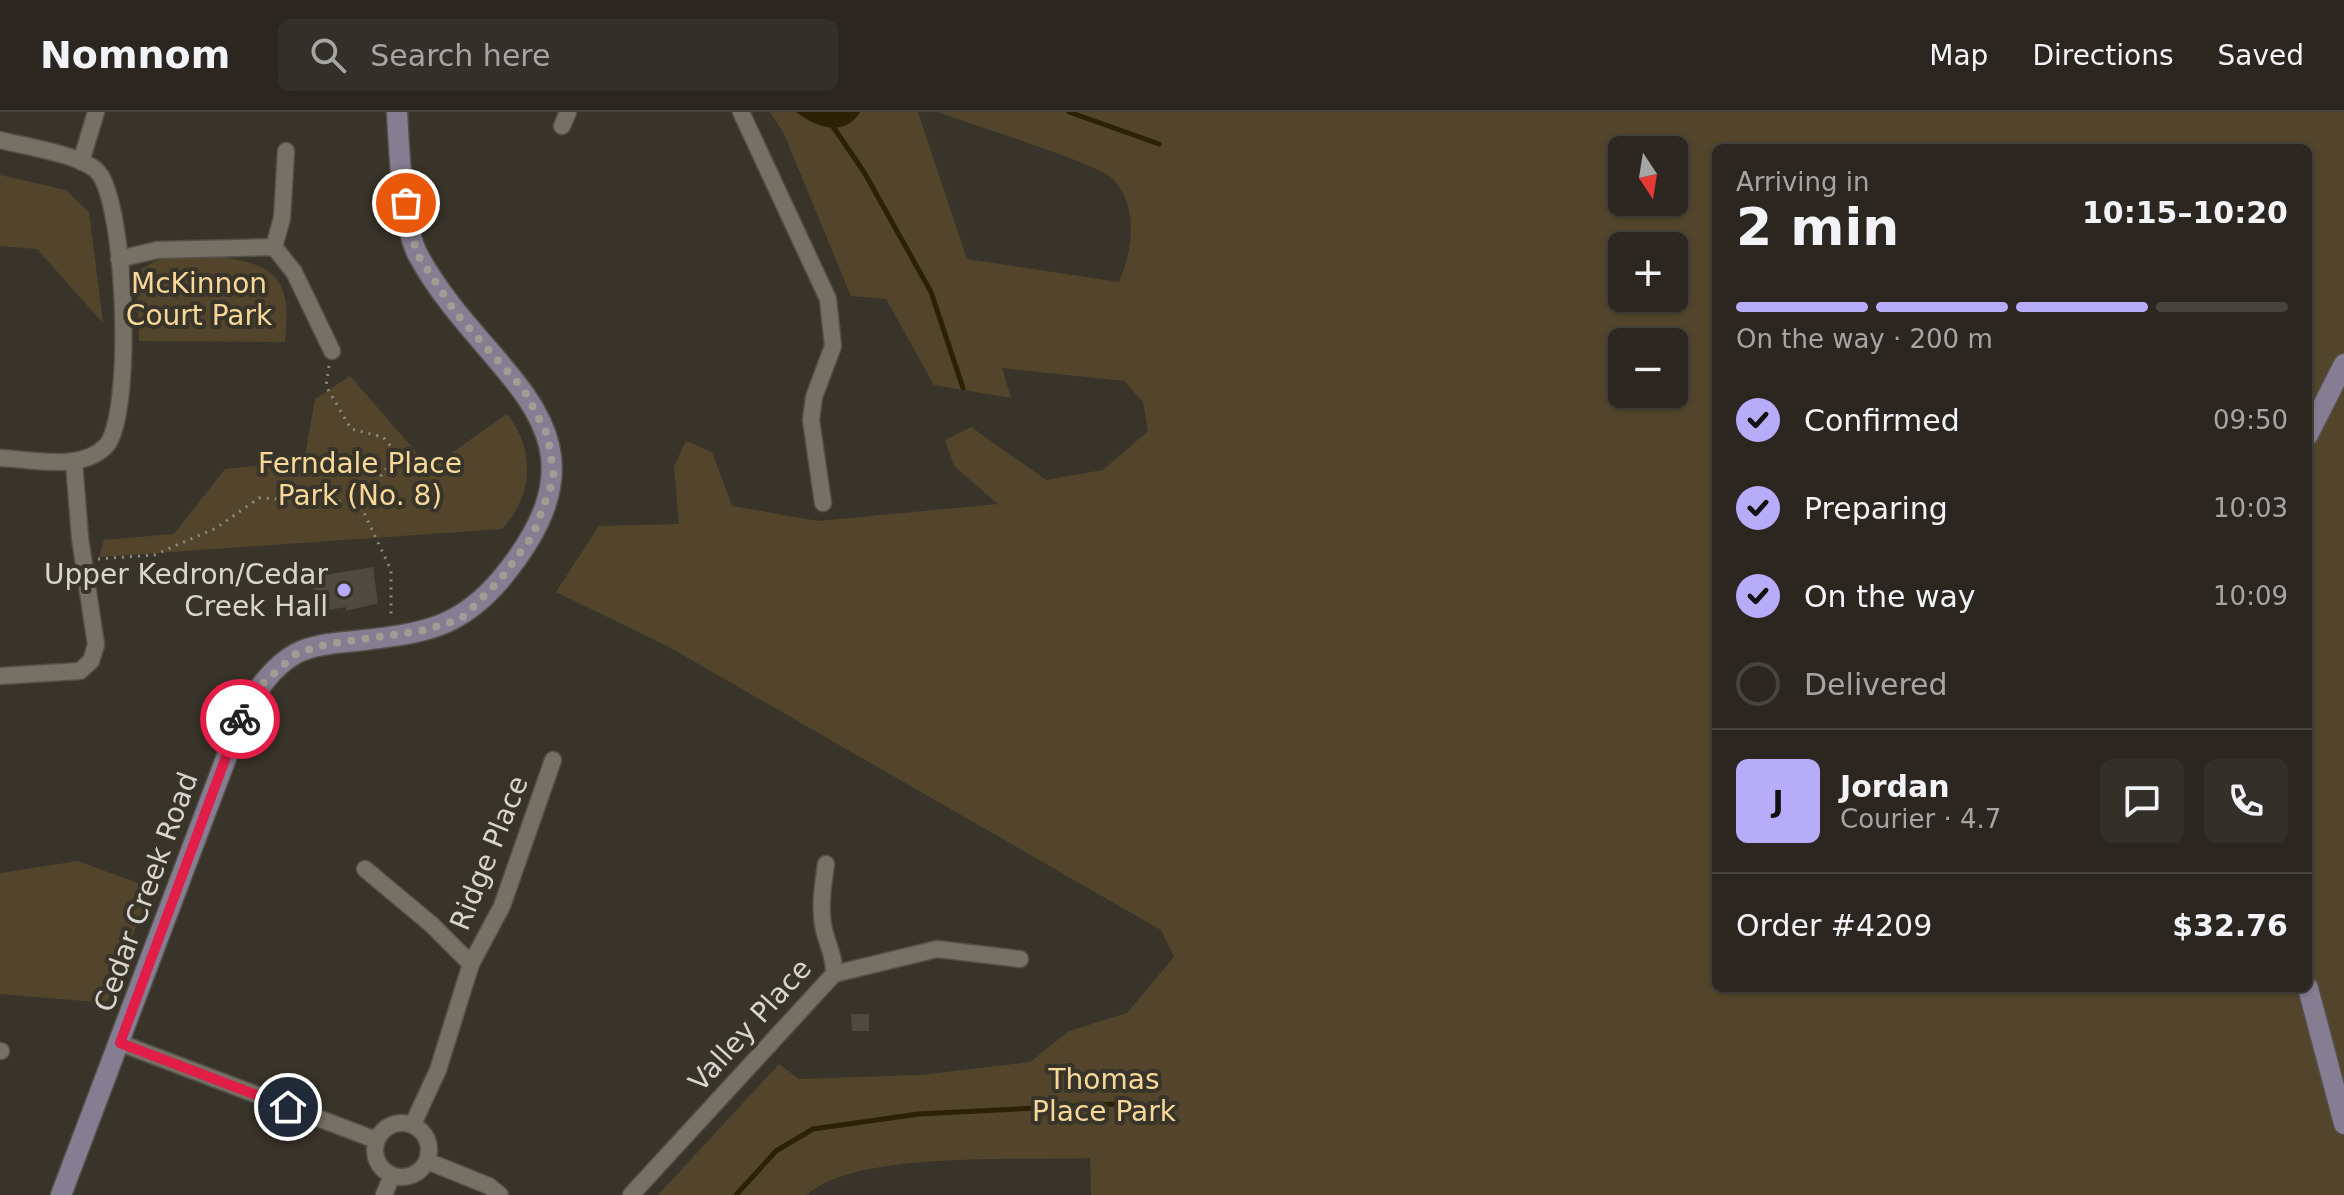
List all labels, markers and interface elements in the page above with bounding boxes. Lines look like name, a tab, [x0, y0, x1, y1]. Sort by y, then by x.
search box	[278, 19, 838, 91]
text: Nomnom	[40, 33, 230, 77]
icon: search	[306, 33, 350, 77]
text: Search here	[370, 38, 550, 73]
text: Map	[1929, 39, 1988, 72]
text: Directions	[2032, 39, 2173, 72]
text: Saved	[2217, 39, 2304, 72]
north arrow	[1608, 136, 1688, 216]
map controls	[1608, 136, 1688, 408]
text: Arriving in	[1736, 167, 1870, 197]
pin	[372, 169, 440, 237]
icon: bag	[384, 181, 428, 225]
text: 10:15–10:20	[2082, 195, 2288, 230]
text: 2 min	[1736, 197, 1899, 257]
button: +	[1608, 232, 1688, 312]
park label: McKinnon Court Park	[126, 267, 273, 332]
text: On the way · 200 m	[1736, 324, 1993, 354]
button: −	[1608, 328, 1688, 408]
icon: check	[1736, 398, 1780, 442]
text: Confirmed	[1804, 403, 1960, 438]
text: 09:50	[2213, 405, 2288, 435]
park label: Ferndale Place Park (No. 8)	[258, 447, 462, 512]
icon: check	[1736, 486, 1780, 530]
text: Preparing	[1804, 491, 1948, 526]
text: 10:03	[2213, 493, 2288, 523]
place label: Upper Kedron/Cedar Creek Hall	[44, 558, 328, 623]
icon: check	[1736, 574, 1780, 618]
text: On the way	[1804, 579, 1976, 614]
marker: Upper Kedron/Cedar Creek Hall	[335, 581, 353, 599]
text: 10:09	[2213, 581, 2288, 611]
text: Delivered	[1804, 667, 1948, 702]
courier	[200, 679, 280, 759]
icon: bike	[218, 697, 262, 741]
button: chat	[2100, 759, 2184, 843]
button: phone	[2204, 759, 2288, 843]
street label: Cedar Creek Road	[87, 768, 205, 1016]
text: Jordan	[1840, 769, 1950, 804]
street label: Ridge Place	[443, 771, 535, 935]
text: J	[1772, 784, 1784, 819]
text: Courier · 4.7	[1840, 804, 2001, 834]
text: Order #4209	[1736, 908, 1932, 943]
text: $32.76	[2172, 908, 2288, 943]
street label: Valley Place	[682, 952, 818, 1098]
park label: Thomas Place Park	[1032, 1063, 1177, 1128]
pin	[254, 1073, 322, 1141]
icon: home	[266, 1085, 310, 1129]

